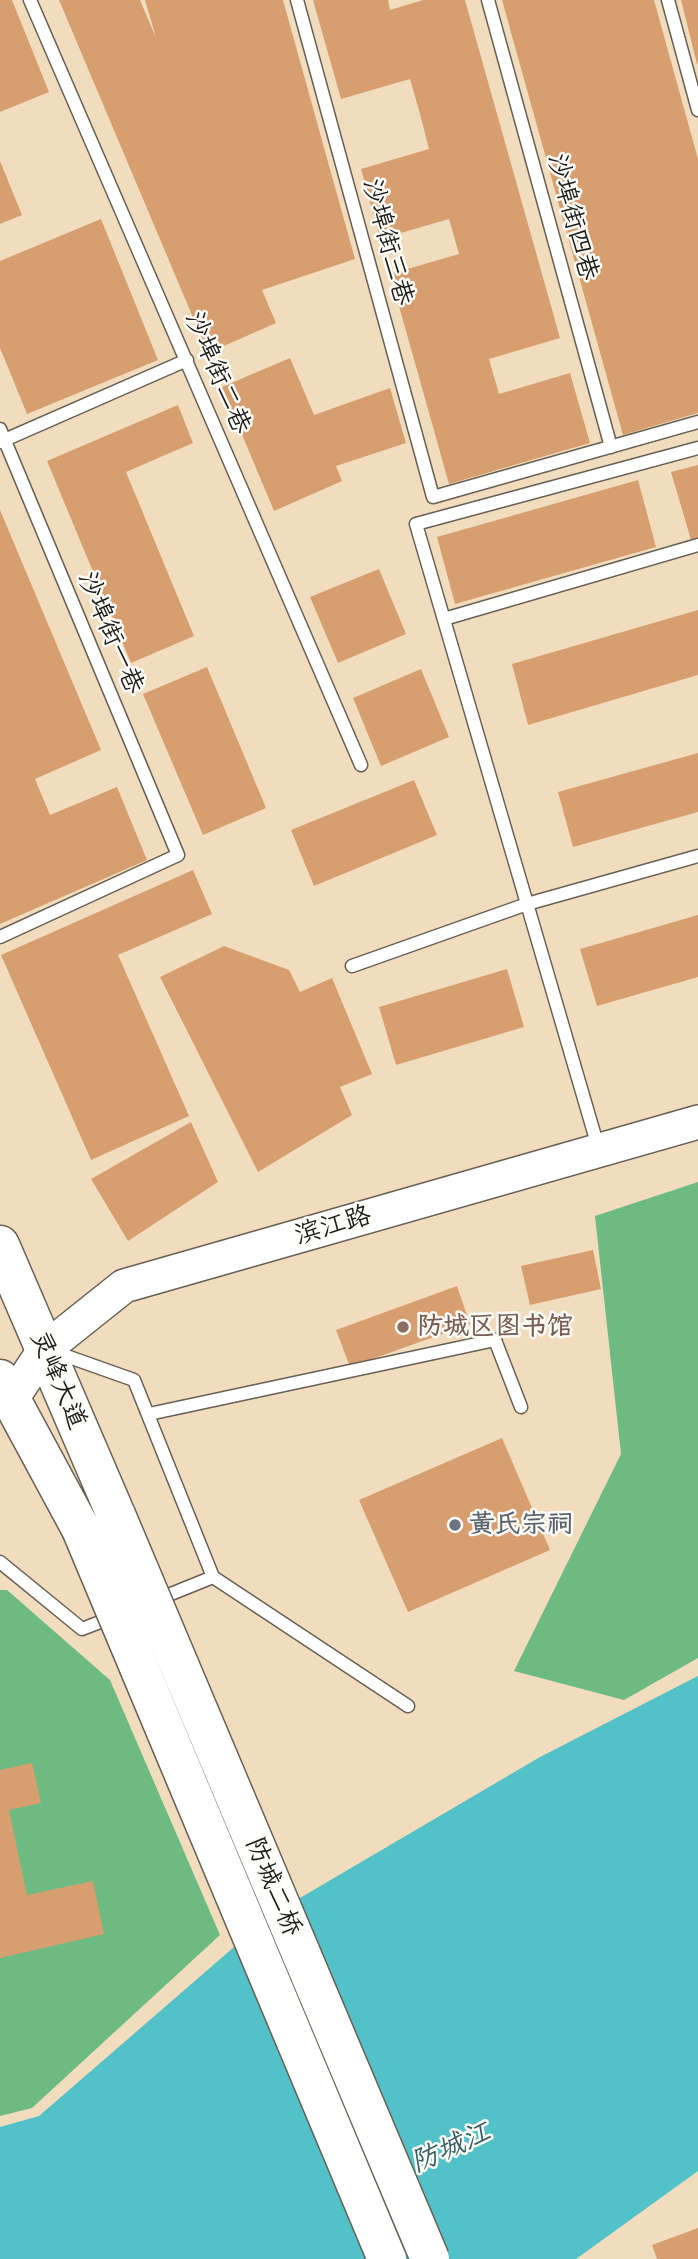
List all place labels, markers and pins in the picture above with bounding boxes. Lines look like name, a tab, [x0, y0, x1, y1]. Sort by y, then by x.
place label: 防城区图书馆	[417, 1311, 573, 1343]
marker: 防城区图书馆	[395, 1319, 411, 1335]
place label: 黄氏宗祠	[469, 1509, 573, 1541]
marker: 黄氏宗祠	[447, 1517, 463, 1533]

